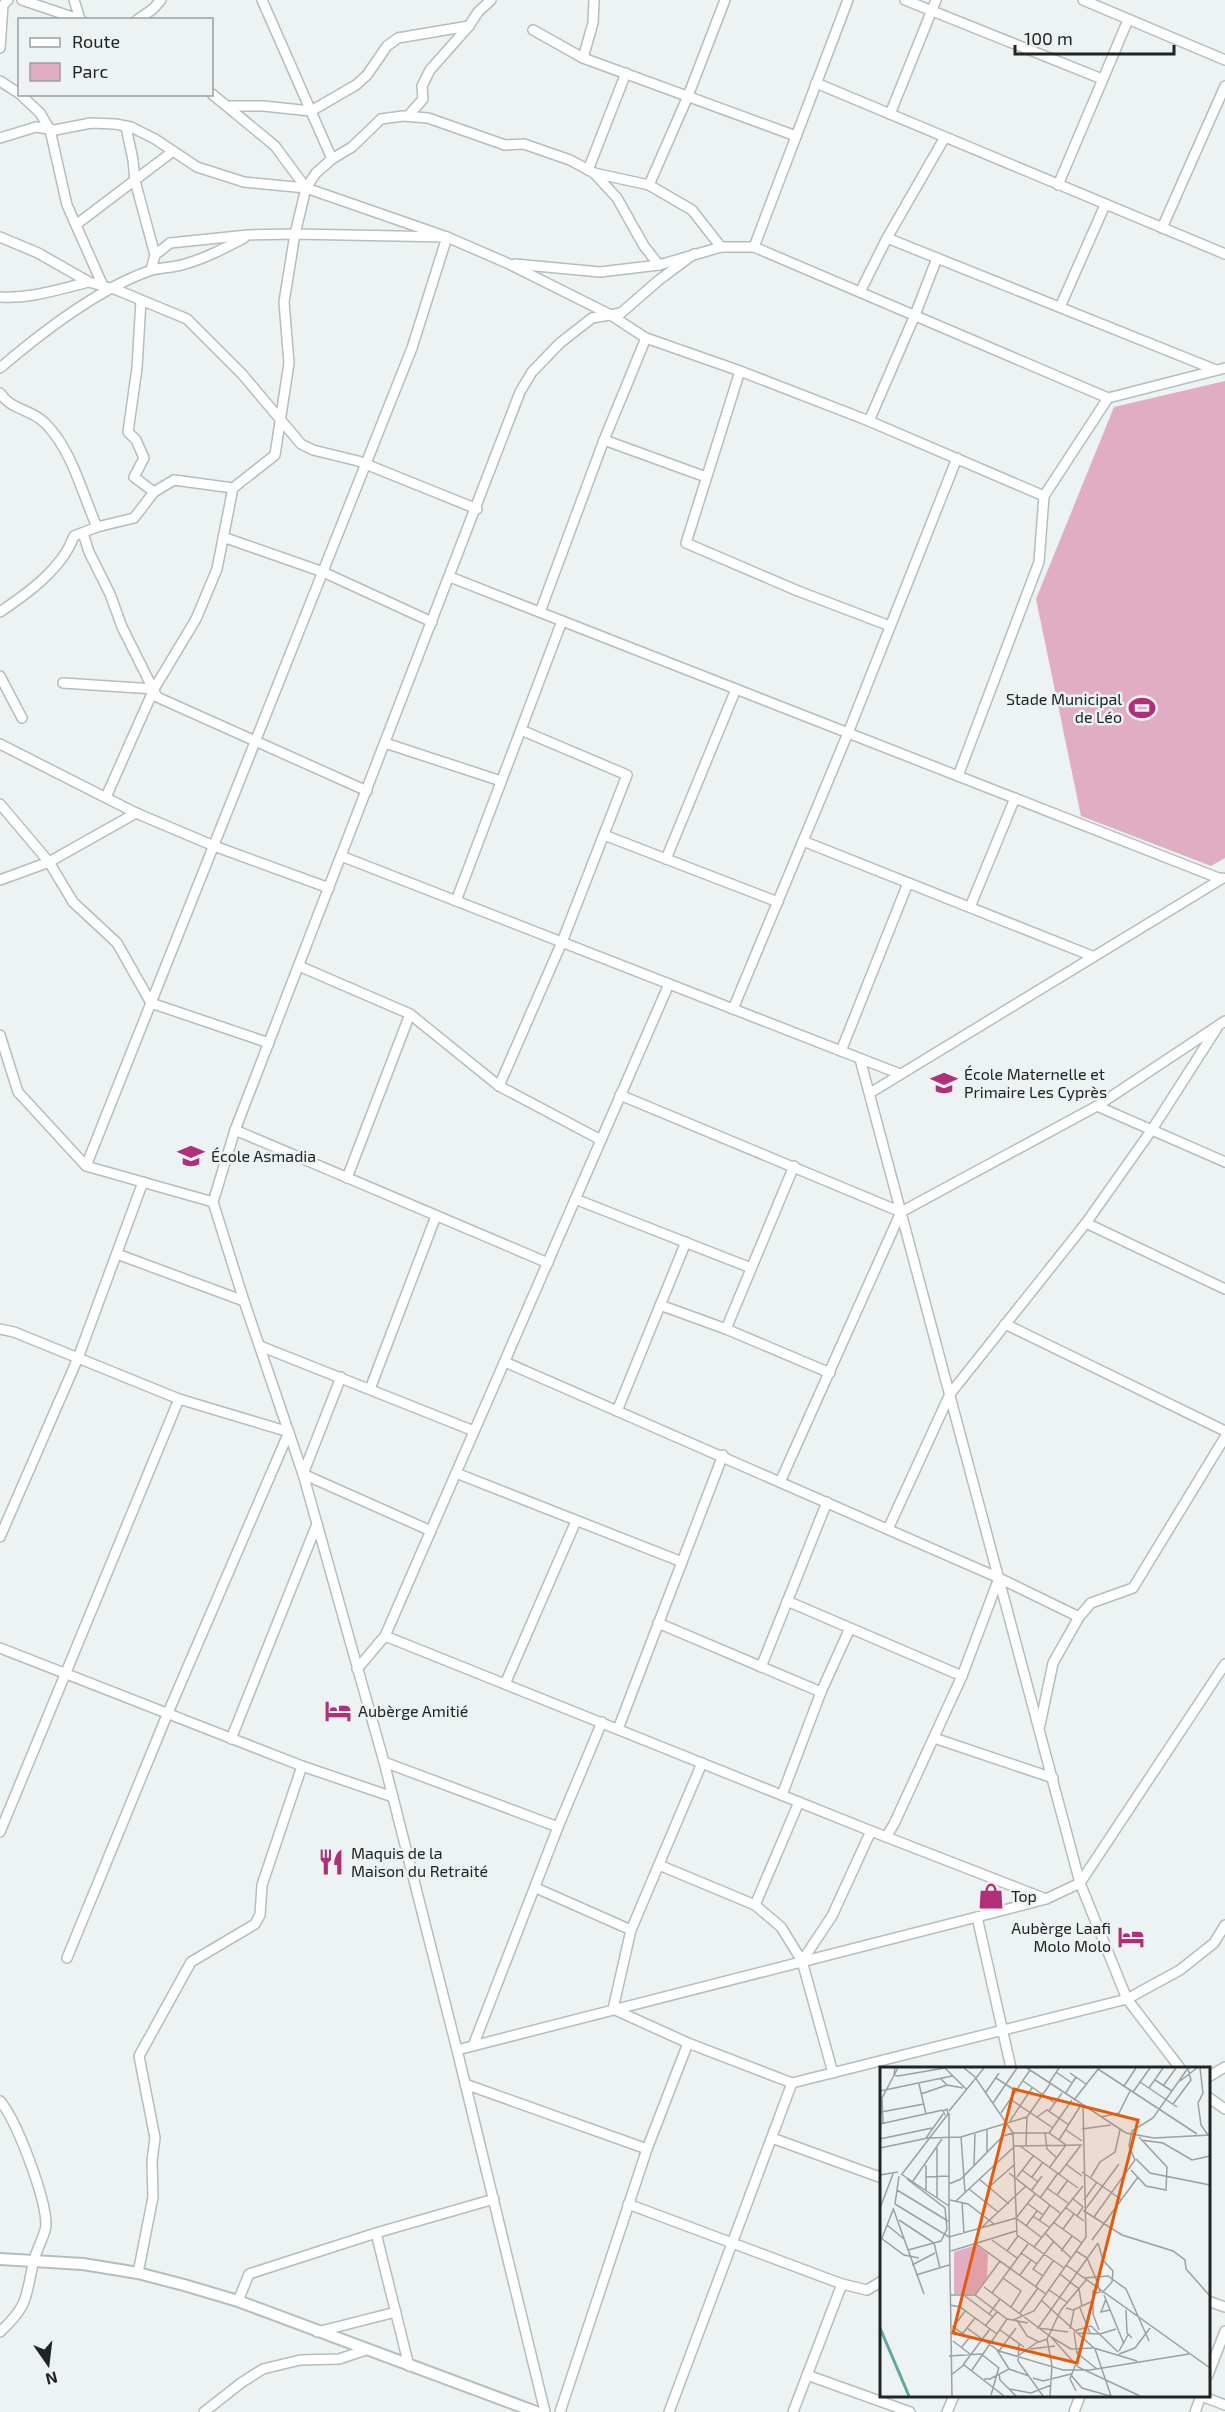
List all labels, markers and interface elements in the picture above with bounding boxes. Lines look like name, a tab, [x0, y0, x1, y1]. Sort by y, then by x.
legend	[18, 18, 213, 96]
scale bar	[1015, 18, 1174, 56]
text: 100 m	[1024, 27, 1073, 49]
text: Route	[72, 30, 120, 52]
text: Parc	[72, 60, 108, 82]
place label: Stade Municipal de Léo	[1006, 689, 1122, 726]
sports icon: Stade Municipal de Léo	[1127, 693, 1157, 723]
place label: École Maternelle et Primaire Les Cyprès	[964, 1064, 1107, 1101]
school or university icon: École Maternelle et Primaire Les Cyprès	[929, 1068, 959, 1098]
school or university icon: École Asmadia	[176, 1141, 206, 1171]
place label: École Asmadia	[211, 1146, 316, 1165]
hotel icon: Aubèrge Amitié	[323, 1696, 353, 1726]
place label: Aubèrge Amitié	[358, 1701, 468, 1720]
place label: Maquis de la Maison du Retraité	[351, 1843, 488, 1880]
restaurant icon: Maquis de la Maison du Retraité	[316, 1847, 346, 1877]
shop icon: Top	[976, 1881, 1006, 1911]
place label: Top	[1011, 1886, 1037, 1905]
place label: Aubèrge Laafi Molo Molo	[1011, 1918, 1111, 1955]
hotel icon: Aubèrge Laafi Molo Molo	[1116, 1922, 1146, 1952]
inset map	[880, 2067, 1210, 2397]
north arrow	[18, 2334, 78, 2394]
text: N	[44, 2368, 60, 2390]

